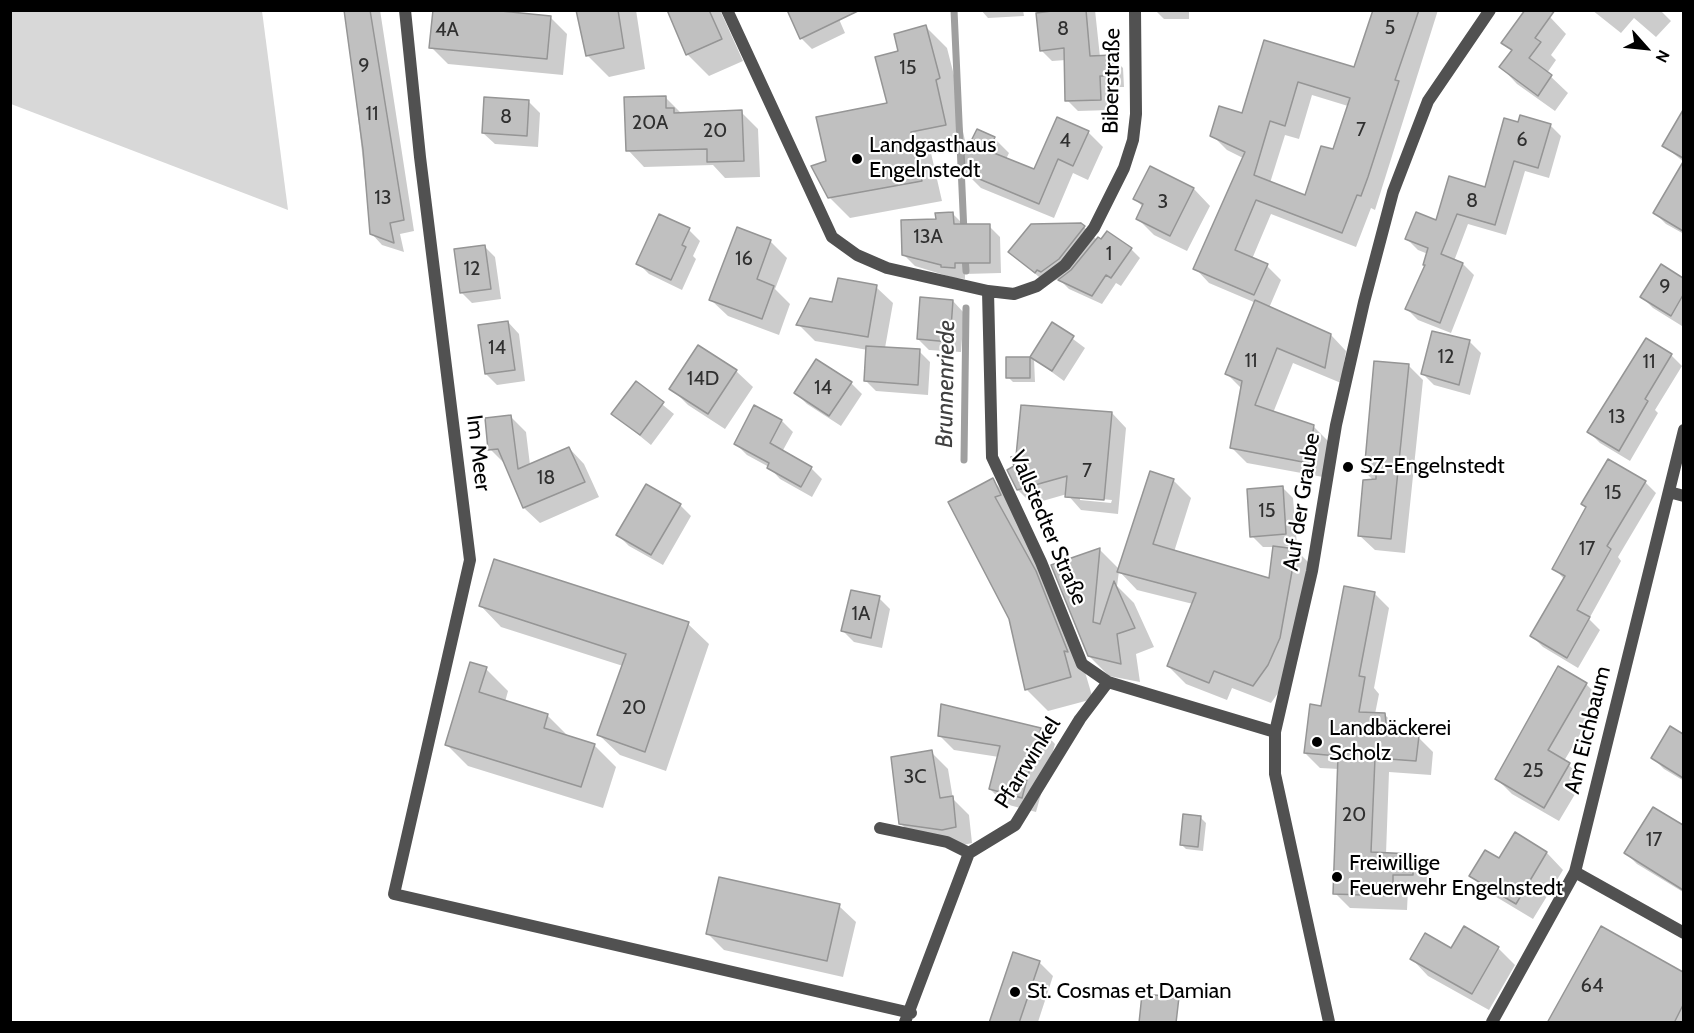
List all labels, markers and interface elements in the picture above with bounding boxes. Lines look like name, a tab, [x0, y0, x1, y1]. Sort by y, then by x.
house number: 5	[1385, 16, 1395, 40]
house number: 8	[1057, 17, 1069, 41]
house number: 4A	[435, 18, 459, 42]
north arrow	[1616, 18, 1676, 78]
street label: Biberstraße	[1098, 28, 1126, 134]
text: N	[1651, 47, 1674, 66]
house number: 9	[358, 54, 370, 78]
house number: 15	[899, 56, 917, 80]
house number: 11	[365, 102, 379, 126]
house number: 8	[500, 105, 512, 129]
house number: 20A	[632, 111, 668, 135]
house number: 7	[1356, 118, 1366, 142]
house number: 20	[703, 119, 727, 143]
house number: 6	[1516, 128, 1528, 152]
house number: 4	[1059, 129, 1071, 153]
place label: Landgasthaus Engelnstedt	[869, 133, 996, 184]
marker: Landgasthaus Engelnstedt	[850, 152, 864, 166]
house number: 13	[374, 186, 392, 210]
house number: 8	[1466, 189, 1478, 213]
house number: 3	[1158, 190, 1168, 214]
house number: 13A	[913, 225, 943, 249]
house number: 1	[1106, 242, 1112, 266]
house number: 16	[735, 247, 753, 271]
house number: 12	[464, 257, 480, 281]
house number: 9	[1659, 275, 1671, 299]
water label: Brunnenriede	[930, 320, 962, 448]
house number: 14	[488, 336, 506, 360]
house number: 12	[1438, 345, 1454, 369]
house number: 11	[1244, 349, 1258, 373]
house number: 11	[1642, 350, 1656, 374]
house number: 14D	[687, 367, 719, 391]
house number: 14	[814, 376, 832, 400]
house number: 13	[1608, 405, 1626, 429]
street label: Im Meer	[460, 413, 496, 493]
street label: Auf der Graube	[1278, 431, 1326, 573]
street label: Vallstedter Straße	[1004, 447, 1092, 609]
place label: SZ-Engelnstedt	[1360, 454, 1505, 480]
house number: 7	[1082, 459, 1092, 483]
marker: SZ-Engelnstedt	[1341, 460, 1355, 474]
house number: 18	[537, 466, 555, 490]
house number: 15	[1604, 481, 1622, 505]
house number: 15	[1258, 499, 1276, 523]
house number: 17	[1579, 537, 1595, 561]
house number: 1A	[852, 602, 870, 626]
street label: Am Eichbaum	[1559, 663, 1617, 797]
house number: 20	[622, 696, 646, 720]
street label: Pfarrwinkel	[990, 712, 1066, 814]
place label: Landbäckerei Scholz	[1329, 716, 1451, 768]
marker: Landbäckerei Scholz	[1310, 735, 1324, 749]
house number: 25	[1522, 759, 1544, 783]
house number: 3C	[903, 765, 927, 789]
house number: 20	[1342, 803, 1366, 827]
house number: 17	[1646, 828, 1662, 852]
place label: Freiwillige Feuerwehr Engelnstedt	[1349, 851, 1563, 902]
marker: Freiwillige Feuerwehr Engelnstedt	[1330, 870, 1344, 884]
house number: 64	[1581, 974, 1603, 998]
place label: St. Cosmas et Damian	[1027, 979, 1232, 1005]
marker: St. Cosmas et Damian	[1008, 985, 1022, 999]

